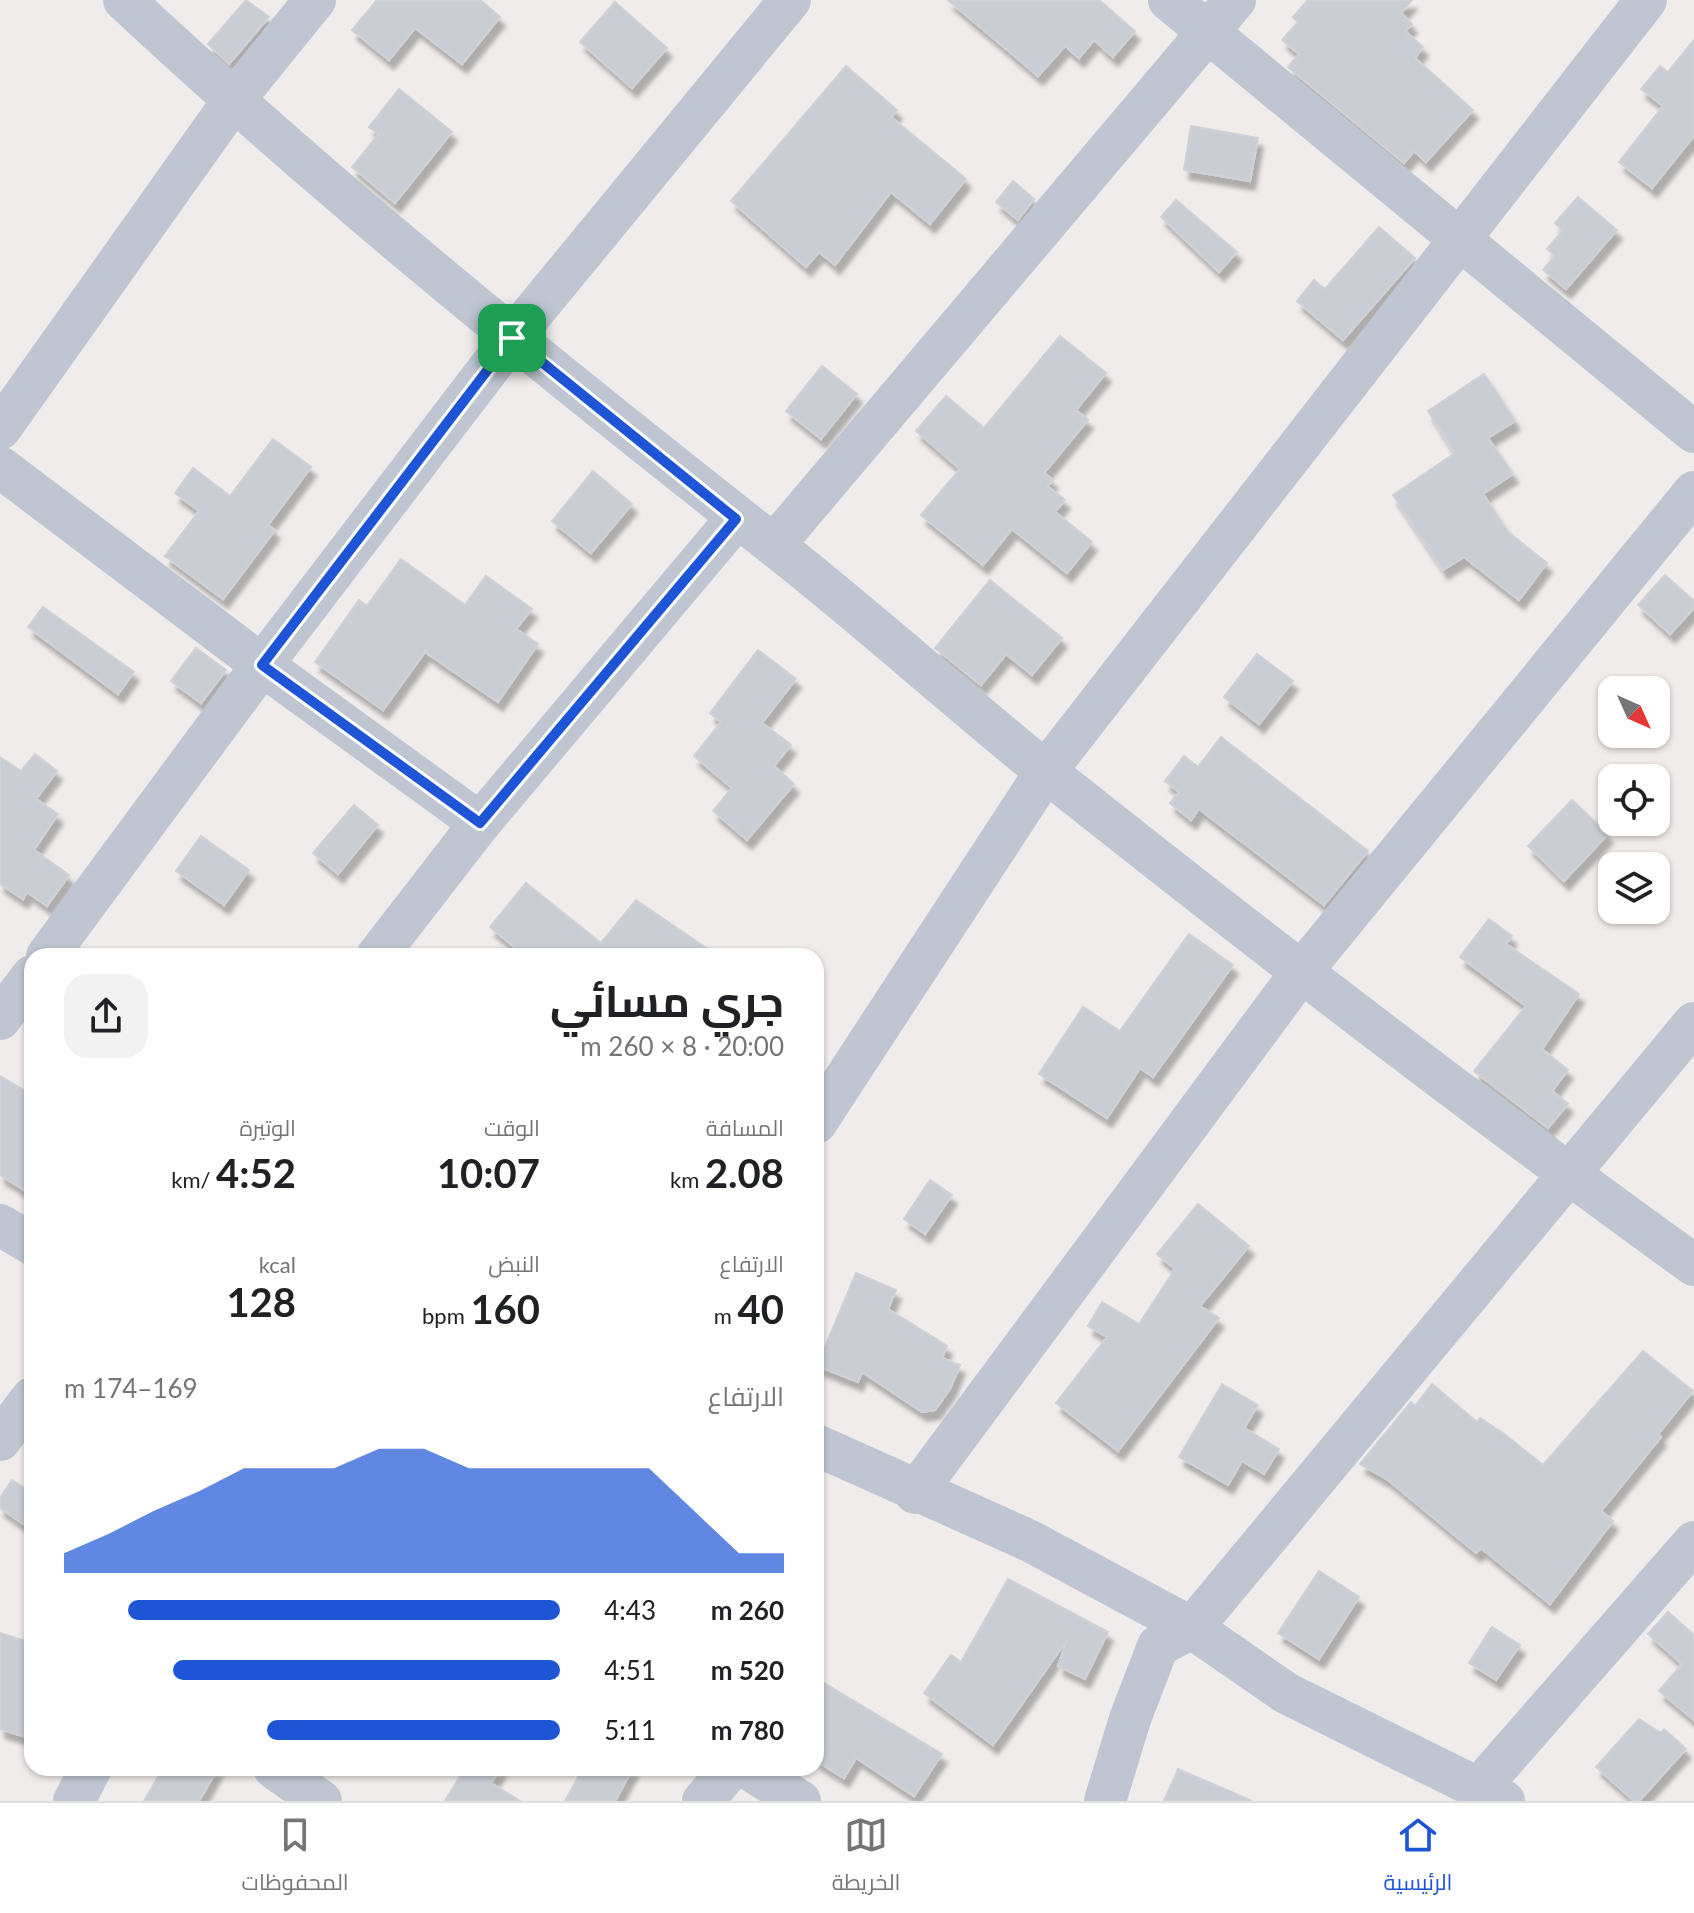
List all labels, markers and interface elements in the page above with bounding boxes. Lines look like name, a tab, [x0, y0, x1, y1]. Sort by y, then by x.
pin	[478, 304, 546, 372]
icon: arrive	[490, 316, 534, 360]
north arrow	[1598, 676, 1670, 748]
map controls	[1598, 676, 1670, 924]
button: locate	[1598, 764, 1670, 836]
button: layers	[1598, 852, 1670, 924]
button: share	[64, 974, 148, 1058]
text: جري مسائي	[550, 974, 784, 1026]
text: 20:00 · 8 × 260 m	[580, 1030, 784, 1062]
text: الوتيرة	[240, 1114, 296, 1141]
text: الوقت	[484, 1114, 540, 1141]
text: المسافة	[706, 1114, 784, 1141]
text: 4:52	[216, 1149, 296, 1197]
text: 10:07	[437, 1149, 540, 1197]
text: 2.08	[705, 1149, 784, 1197]
text: /km	[171, 1166, 216, 1193]
text: km	[670, 1166, 705, 1193]
text: النبض	[488, 1250, 540, 1277]
text: الارتفاع	[720, 1250, 784, 1277]
text: kcal	[259, 1251, 296, 1278]
text: 128	[226, 1278, 296, 1326]
text: 160	[470, 1285, 540, 1333]
text: 40	[738, 1285, 784, 1333]
text: bpm	[422, 1302, 470, 1329]
text: m	[714, 1302, 738, 1329]
text: 169–174 m	[64, 1372, 198, 1404]
text: الارتفاع	[708, 1380, 784, 1412]
text: 4:43	[604, 1594, 656, 1626]
text: 260 m	[711, 1594, 784, 1626]
text: 4:51	[604, 1654, 656, 1686]
text: 520 m	[711, 1654, 784, 1686]
text: 5:11	[604, 1714, 656, 1746]
text: 780 m	[711, 1714, 784, 1746]
tab: المحفوظات	[242, 1813, 349, 1903]
tab: الخريطة	[832, 1813, 900, 1903]
tab: الرئيسية	[1383, 1813, 1452, 1903]

